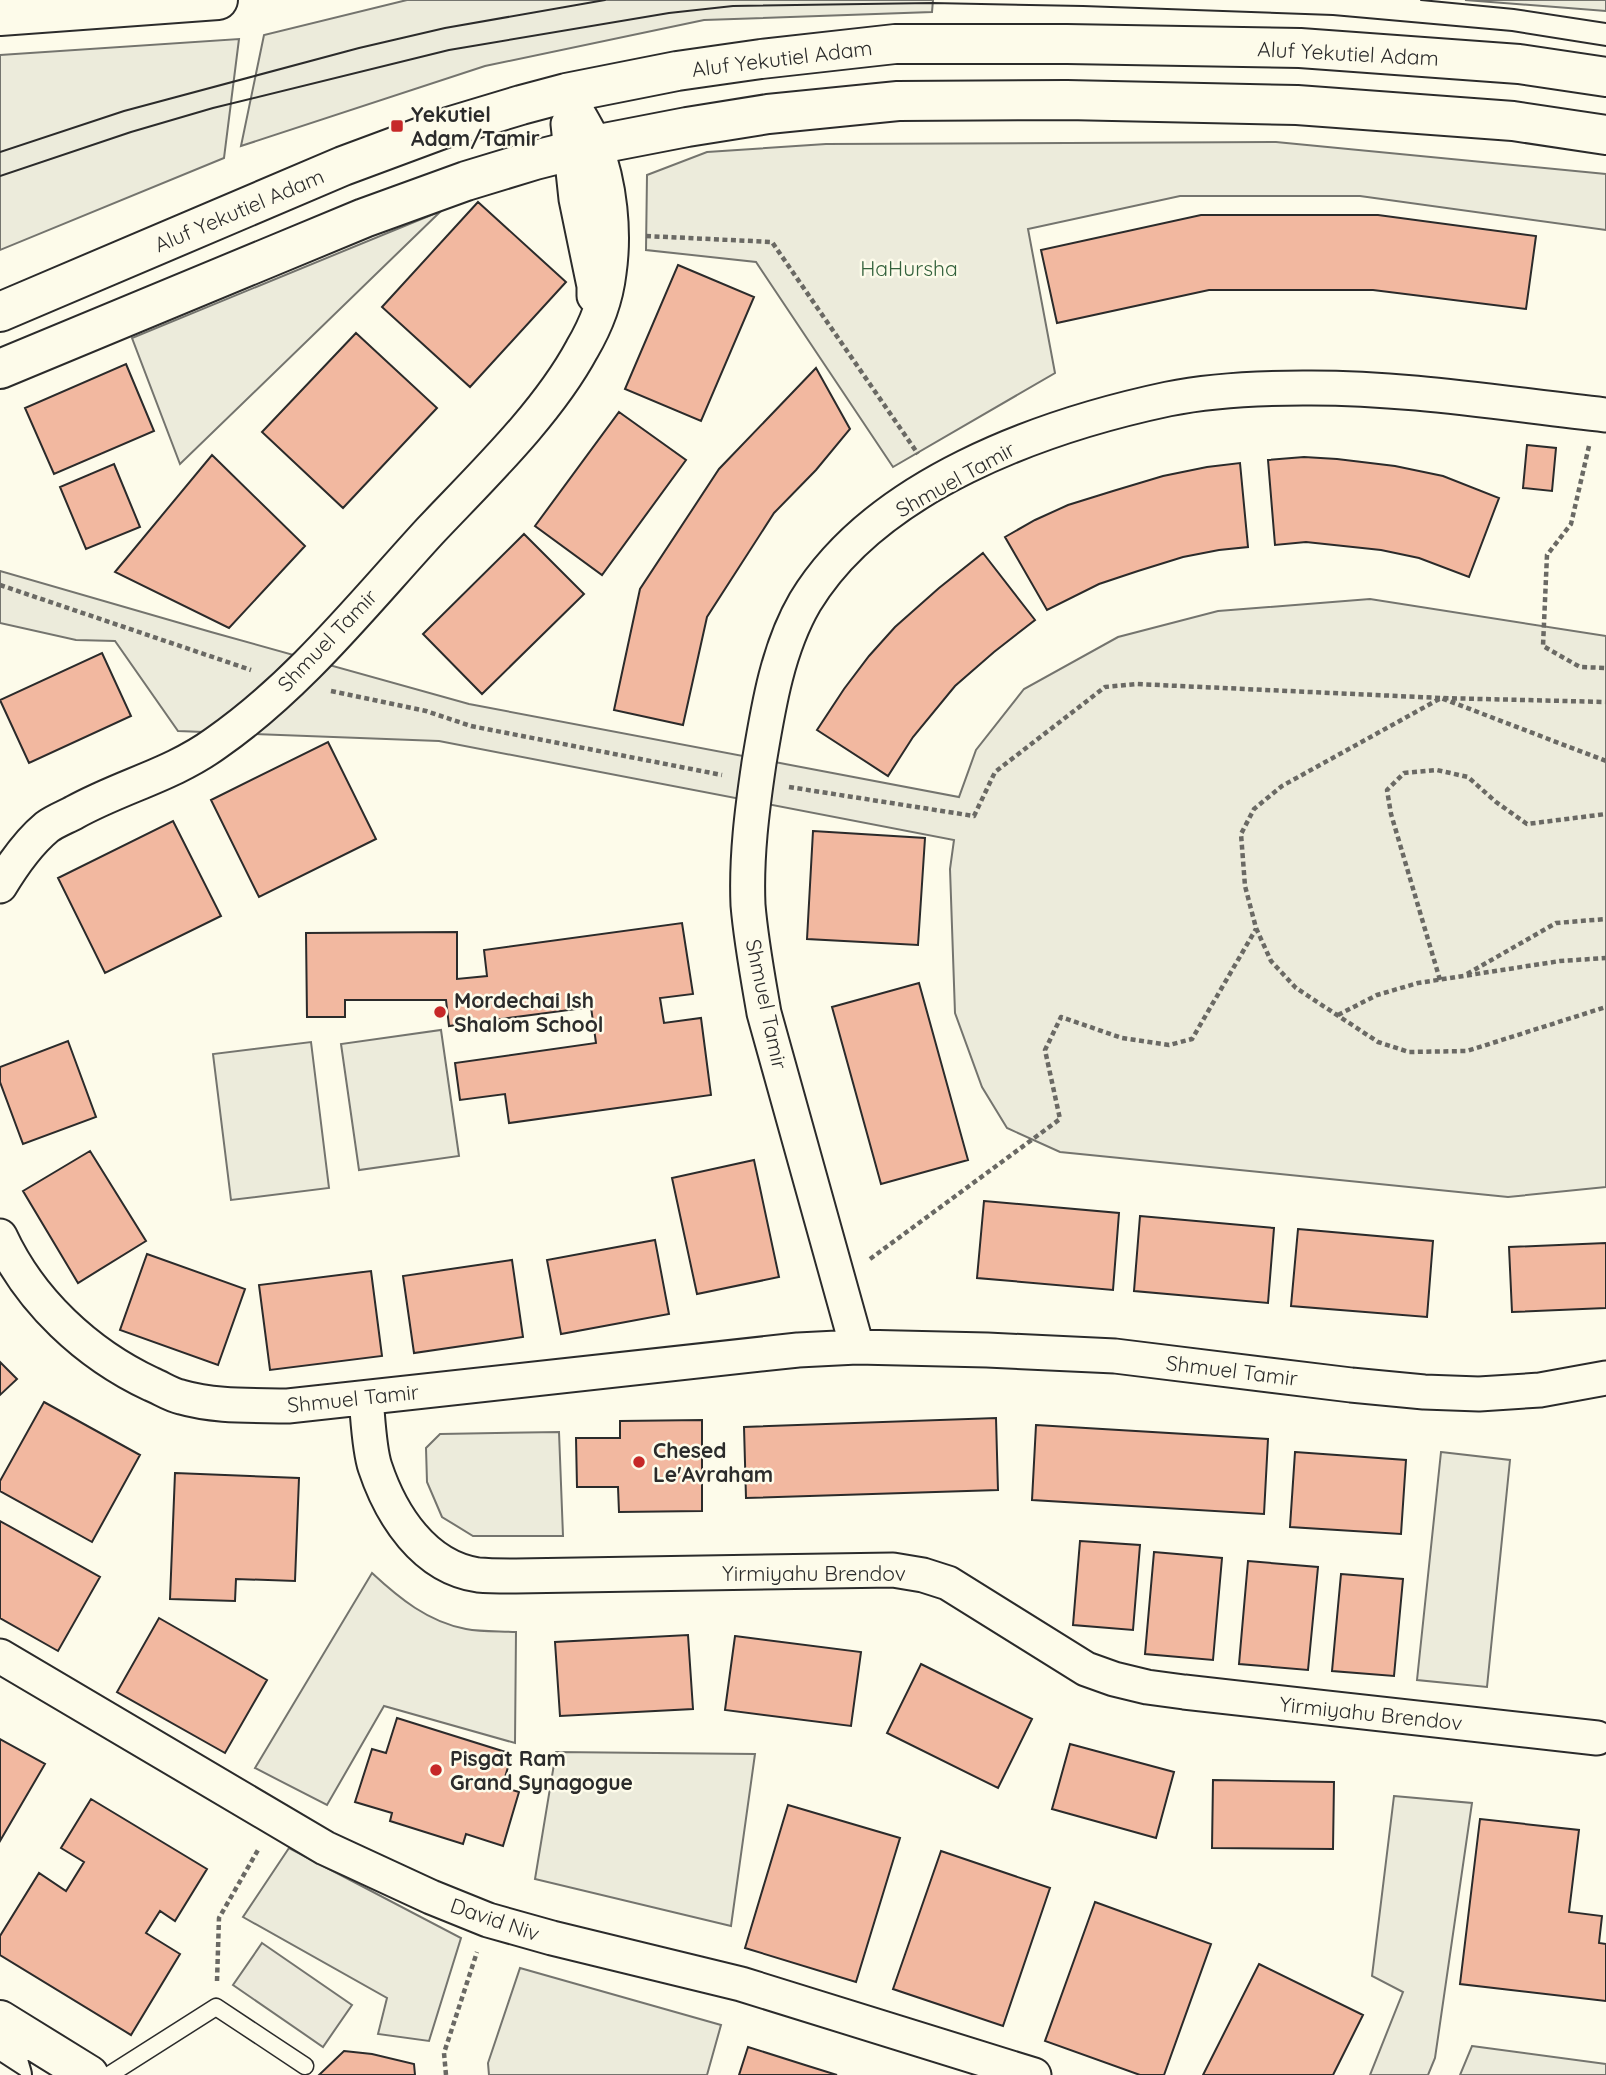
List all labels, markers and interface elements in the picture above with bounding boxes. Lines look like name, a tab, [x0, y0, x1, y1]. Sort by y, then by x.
street label: Aluf Yekutiel Adam	[690, 34, 874, 82]
street label: Aluf Yekutiel Adam	[1257, 35, 1439, 71]
place label: Yekutiel Adam/Tamir	[411, 101, 540, 151]
marker: Yekutiel Adam/Tamir	[389, 118, 405, 134]
street label: Aluf Yekutiel Adam	[150, 163, 328, 257]
park label: HaHursha	[860, 255, 958, 281]
street label: Shmuel Tamir	[891, 436, 1019, 522]
street label: Shmuel Tamir	[272, 583, 382, 697]
street label: Shmuel Tamir	[741, 937, 793, 1071]
place label: Mordechai Ish Shalom School	[454, 987, 603, 1037]
marker: Mordechai Ish Shalom School	[432, 1004, 448, 1020]
street label: Shmuel Tamir	[1165, 1349, 1299, 1391]
street label: Shmuel Tamir	[286, 1378, 420, 1418]
place label: Chesed Le'Avraham	[653, 1437, 773, 1487]
marker: Chesed Le'Avraham	[631, 1454, 647, 1470]
street label: Yirmiyahu Brendov	[722, 1560, 906, 1586]
street label: Yirmiyahu Brendov	[1278, 1690, 1464, 1736]
place label: Pisgat Ram Grand Synagogue	[450, 1745, 633, 1795]
marker: Pisgat Ram Grand Synagogue	[428, 1762, 444, 1778]
street label: David Niv	[447, 1892, 543, 1946]

